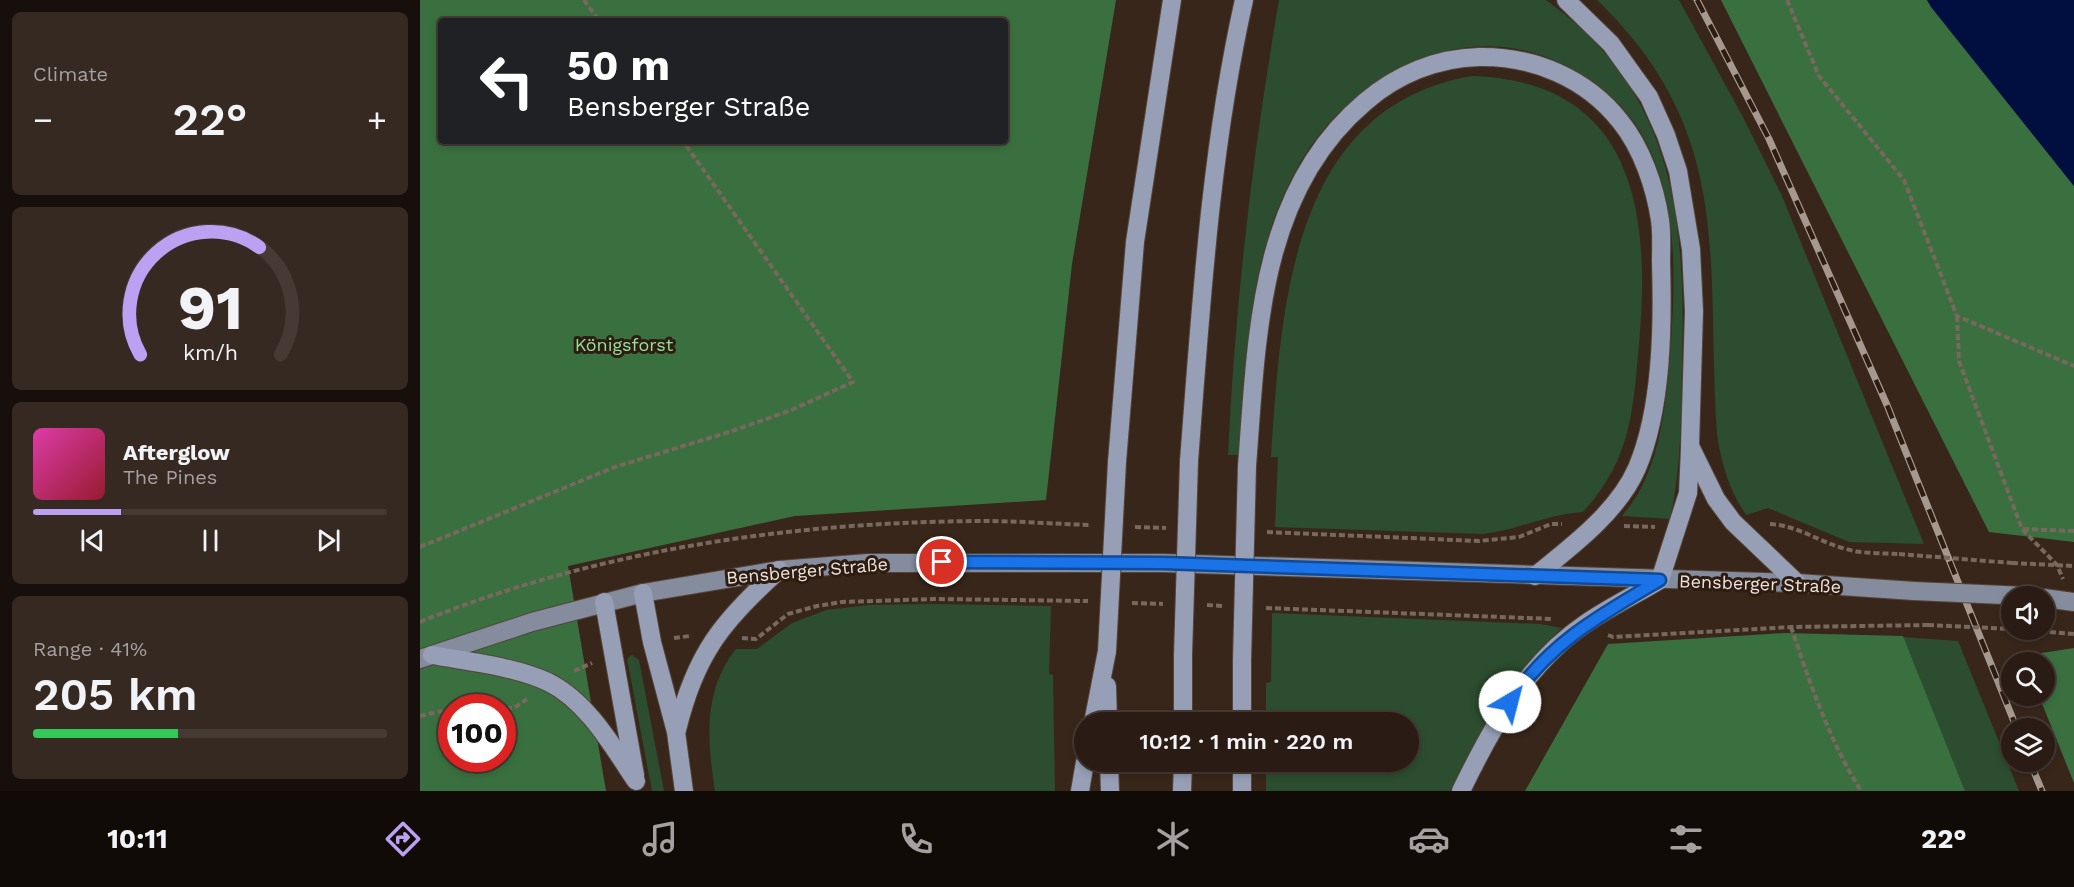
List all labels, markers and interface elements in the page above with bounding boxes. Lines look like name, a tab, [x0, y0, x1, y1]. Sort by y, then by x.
text: 50 m	[567, 41, 670, 90]
icon: left	[468, 42, 546, 120]
text: Climate	[33, 62, 108, 86]
text: Bensberger Straße	[567, 91, 810, 123]
text: 22°	[173, 93, 247, 146]
text: −	[33, 100, 53, 139]
text: +	[367, 100, 387, 139]
text: 91	[177, 271, 243, 344]
park label: Königsforst	[575, 334, 674, 355]
text: km/h	[182, 341, 238, 366]
text: Afterglow	[123, 440, 230, 465]
text: The Pines	[123, 465, 217, 489]
icon: previous	[76, 524, 109, 557]
icon: pause	[194, 524, 227, 557]
icon: next	[312, 524, 345, 557]
pin	[916, 536, 967, 587]
icon: arrive	[925, 545, 958, 578]
street label: Bensberger Straße	[725, 553, 889, 588]
street label: Bensberger Straße	[1679, 570, 1841, 597]
map controls	[2001, 586, 2055, 772]
button: sound	[2001, 586, 2055, 640]
text: Range · 41%	[33, 637, 147, 661]
button: search	[2001, 652, 2055, 706]
text: 205 km	[33, 668, 198, 721]
position arrow	[1478, 670, 1542, 734]
speed limit sign: 100	[438, 694, 516, 772]
button: layers	[2001, 718, 2055, 772]
text: 10:12 · 1 min · 220 m	[1140, 729, 1353, 754]
icon: directions	[382, 818, 424, 860]
icon: music	[639, 818, 681, 860]
icon: phone	[895, 818, 937, 860]
icon: climate	[1152, 818, 1194, 860]
icon: car	[1408, 818, 1450, 860]
icon: filters	[1665, 818, 1707, 860]
text: 10:11	[107, 823, 168, 855]
text: 22°	[1921, 823, 1967, 855]

